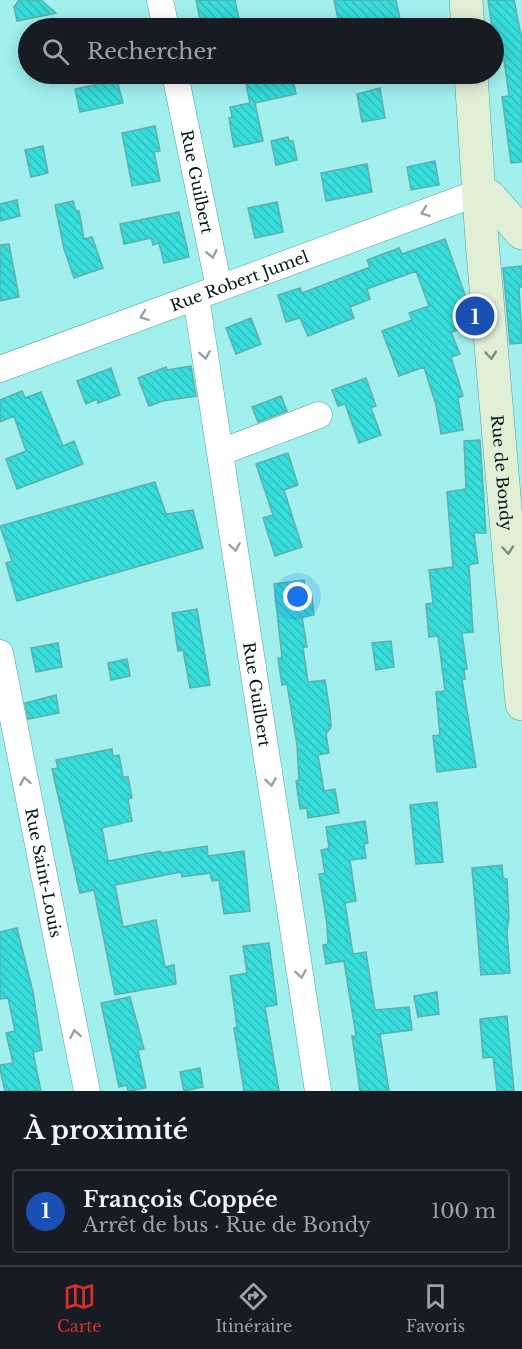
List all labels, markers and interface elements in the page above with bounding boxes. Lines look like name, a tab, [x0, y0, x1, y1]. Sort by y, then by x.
search box	[18, 18, 504, 84]
icon: search	[39, 35, 72, 68]
text: Rechercher	[87, 38, 217, 65]
street label: Rue Guilbert	[177, 128, 218, 236]
one-way arrow	[420, 205, 431, 217]
street label: Rue Robert Jumel	[167, 246, 311, 315]
one-way arrow	[205, 249, 218, 259]
pin: 1	[456, 294, 494, 338]
one-way arrow	[139, 309, 149, 322]
one-way arrow	[199, 350, 211, 359]
one-way arrow	[484, 351, 497, 360]
street label: Rue de Bondy	[487, 414, 517, 532]
one-way arrow	[229, 543, 241, 552]
one-way arrow	[501, 545, 514, 554]
your location	[283, 582, 312, 611]
street label: Rue Guilbert	[239, 641, 275, 748]
one-way arrow	[19, 776, 32, 786]
one-way arrow	[265, 777, 277, 786]
street label: Rue Saint-Louis	[21, 806, 66, 939]
one-way arrow	[294, 970, 306, 979]
one-way arrow	[69, 1029, 82, 1039]
text: À proximité	[24, 1114, 188, 1146]
text: François Coppée	[83, 1186, 278, 1213]
text: 1	[41, 1199, 50, 1223]
text: 100 m	[431, 1199, 496, 1223]
text: Arrêt de bus · Rue de Bondy	[83, 1213, 371, 1237]
tab: Carte	[57, 1280, 102, 1336]
tab: Itinéraire	[215, 1280, 292, 1336]
tab: Favoris	[406, 1280, 465, 1336]

